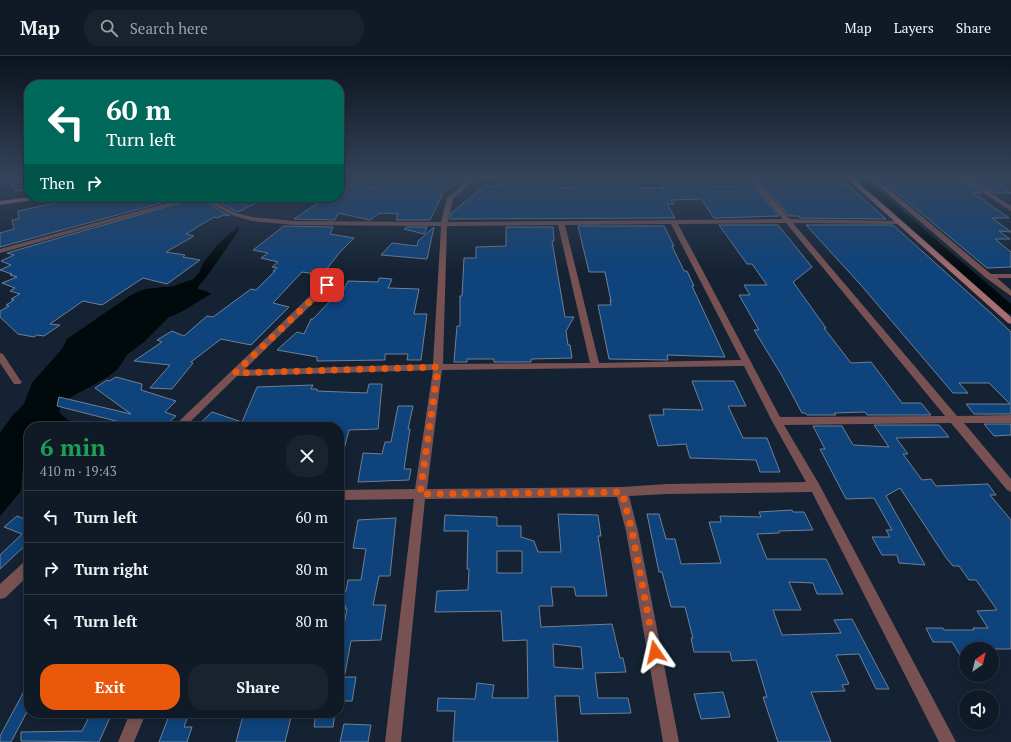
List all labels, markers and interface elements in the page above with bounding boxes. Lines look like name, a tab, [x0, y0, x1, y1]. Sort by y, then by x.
search box	[84, 10, 364, 46]
text: Map	[20, 15, 60, 40]
icon: search	[98, 17, 120, 39]
text: Search here	[130, 18, 208, 38]
text: Map	[845, 18, 872, 37]
text: Layers	[894, 18, 934, 37]
text: Share	[956, 18, 991, 37]
text: 60 m	[106, 91, 171, 128]
icon: left	[40, 96, 92, 148]
text: Turn left	[106, 127, 176, 151]
icon: right	[83, 172, 105, 194]
text: Then	[40, 173, 75, 193]
pin	[310, 268, 344, 302]
icon: arrive	[316, 274, 338, 296]
text: 6 min	[40, 431, 106, 463]
button: close	[286, 435, 328, 477]
text: 410 m · 19:43	[40, 462, 117, 480]
icon: left	[40, 506, 62, 528]
text: Turn left	[74, 507, 138, 527]
text: 60 m	[295, 507, 328, 527]
icon: right	[40, 558, 62, 580]
text: Turn right	[74, 559, 149, 579]
text: 80 m	[295, 559, 328, 579]
icon: left	[40, 610, 62, 632]
text: Turn left	[74, 611, 138, 631]
text: 80 m	[295, 611, 328, 631]
position arrow	[634, 631, 676, 673]
north arrow	[959, 642, 999, 682]
map controls	[959, 642, 999, 730]
button: Exit	[40, 664, 180, 710]
button: Share	[188, 664, 328, 710]
button: sound	[959, 690, 999, 730]

